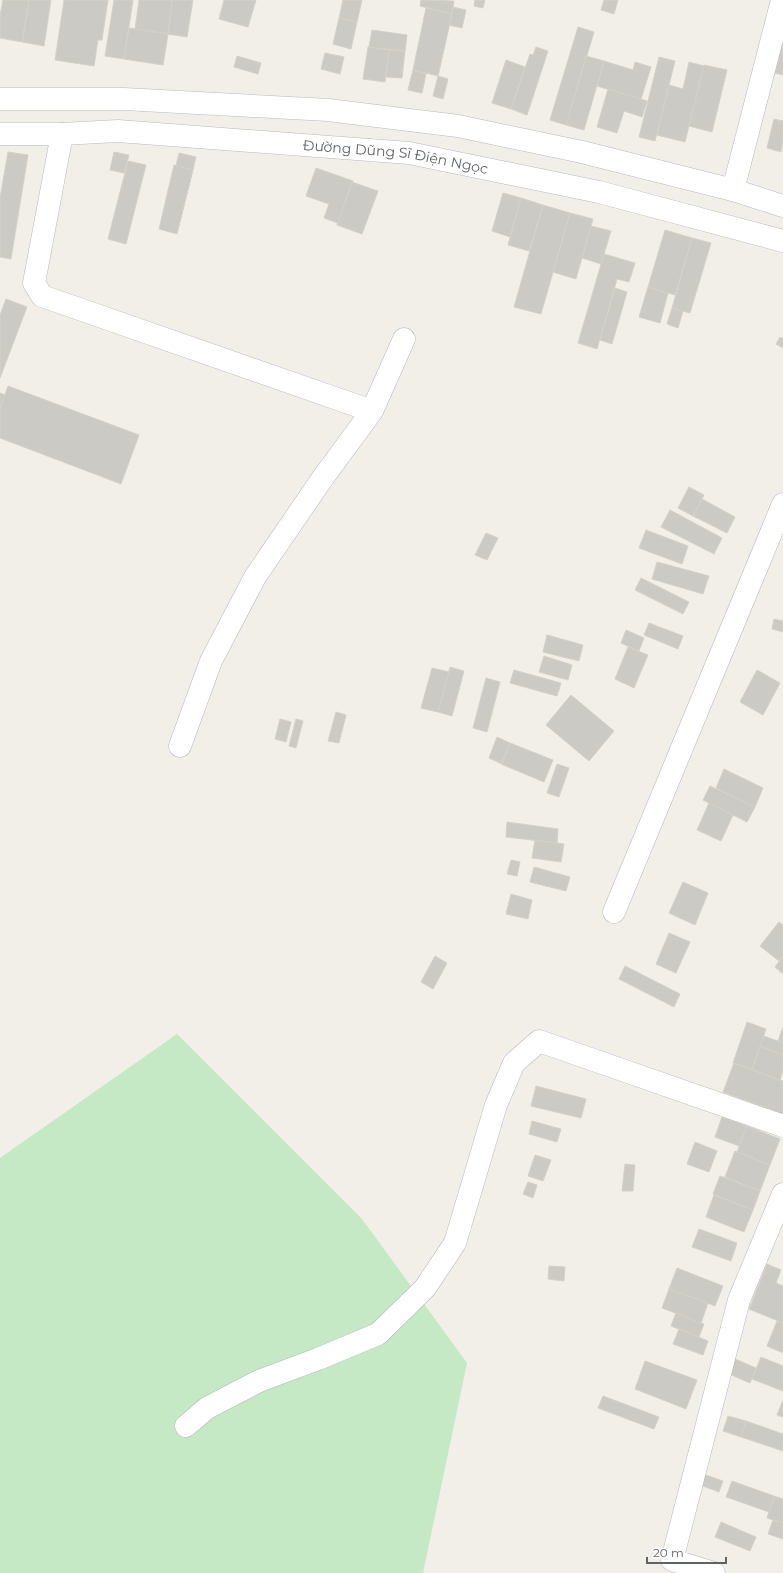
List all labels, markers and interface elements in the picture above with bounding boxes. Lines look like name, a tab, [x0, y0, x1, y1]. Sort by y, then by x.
street label: Đường Dũng Sĩ Điện Ngọc	[302, 136, 490, 178]
scale bar	[647, 1539, 726, 1565]
text: 20 m	[653, 1545, 684, 1560]

